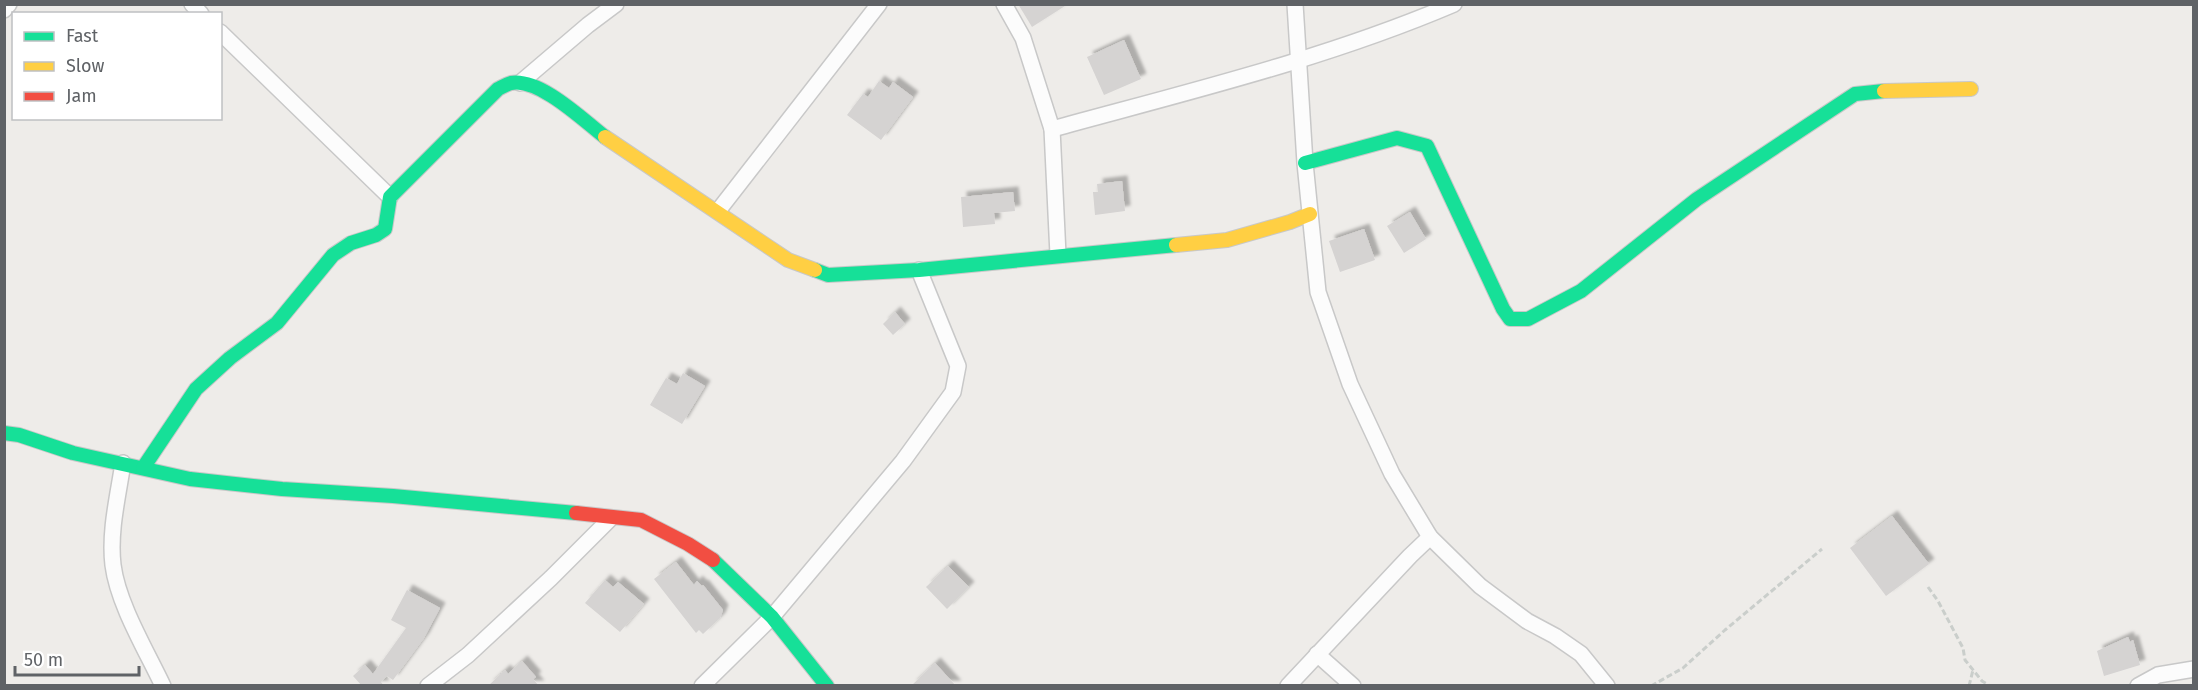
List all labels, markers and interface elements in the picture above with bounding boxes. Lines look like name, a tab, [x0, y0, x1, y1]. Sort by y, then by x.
legend	[12, 12, 222, 120]
text: Fast	[66, 25, 99, 47]
text: Slow	[66, 55, 105, 77]
text: Jam	[66, 85, 97, 107]
scale bar	[15, 639, 140, 677]
text: 50 m	[24, 649, 63, 671]

